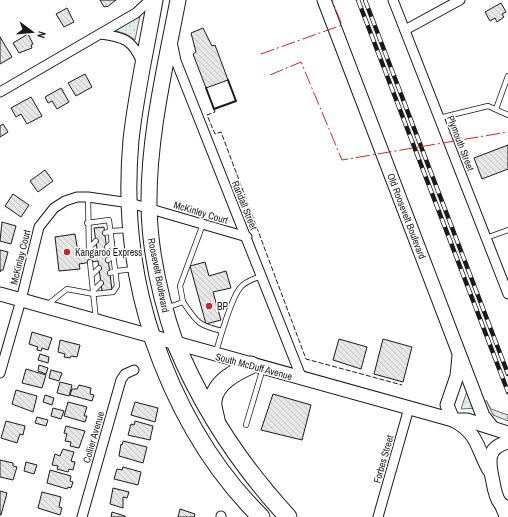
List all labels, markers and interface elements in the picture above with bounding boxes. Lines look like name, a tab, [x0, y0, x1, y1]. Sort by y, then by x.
north arrow	[12, 12, 52, 52]
text: N	[34, 30, 49, 40]
street label: Plymouth Street	[444, 114, 477, 173]
street label: Old Roosevelt Boulevard	[384, 172, 429, 261]
street label: Randall Street	[229, 179, 261, 232]
street label: McKinley Court	[172, 198, 230, 227]
street label: McKinlay Court	[7, 228, 34, 286]
street label: Roosevelt Boulevard	[145, 237, 172, 313]
place label: Kangaroo Express	[75, 246, 142, 259]
marker: Kangaroo Express	[62, 247, 72, 257]
place label: BP	[217, 300, 228, 313]
marker: BP	[204, 301, 214, 311]
street label: South McDuff Avenue	[214, 350, 294, 383]
street label: Collier Avenue	[80, 409, 107, 465]
street label: Forbes Street	[370, 433, 397, 485]

